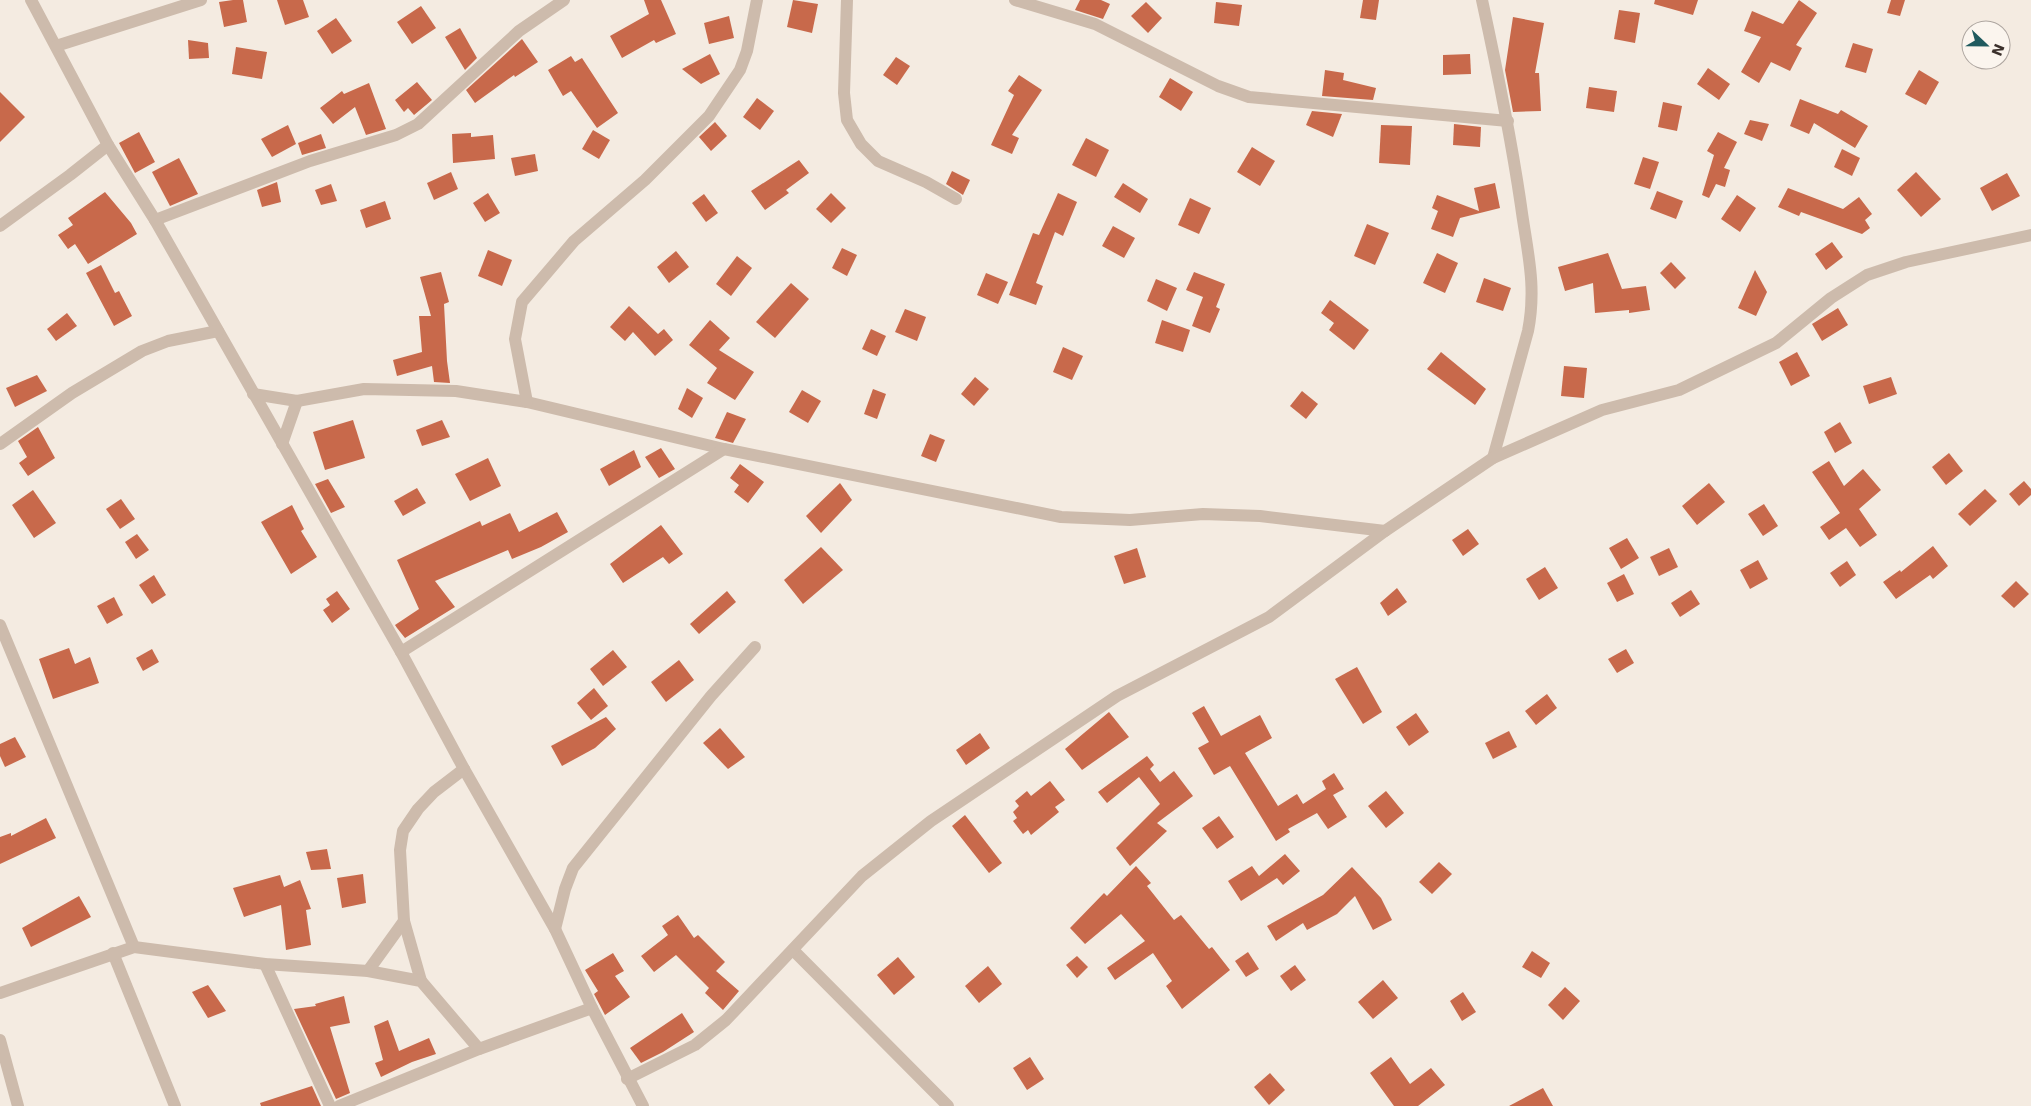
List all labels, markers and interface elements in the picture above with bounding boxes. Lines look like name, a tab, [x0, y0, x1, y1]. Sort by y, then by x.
north arrow	[1961, 20, 2011, 70]
text: N	[1988, 41, 2008, 58]

